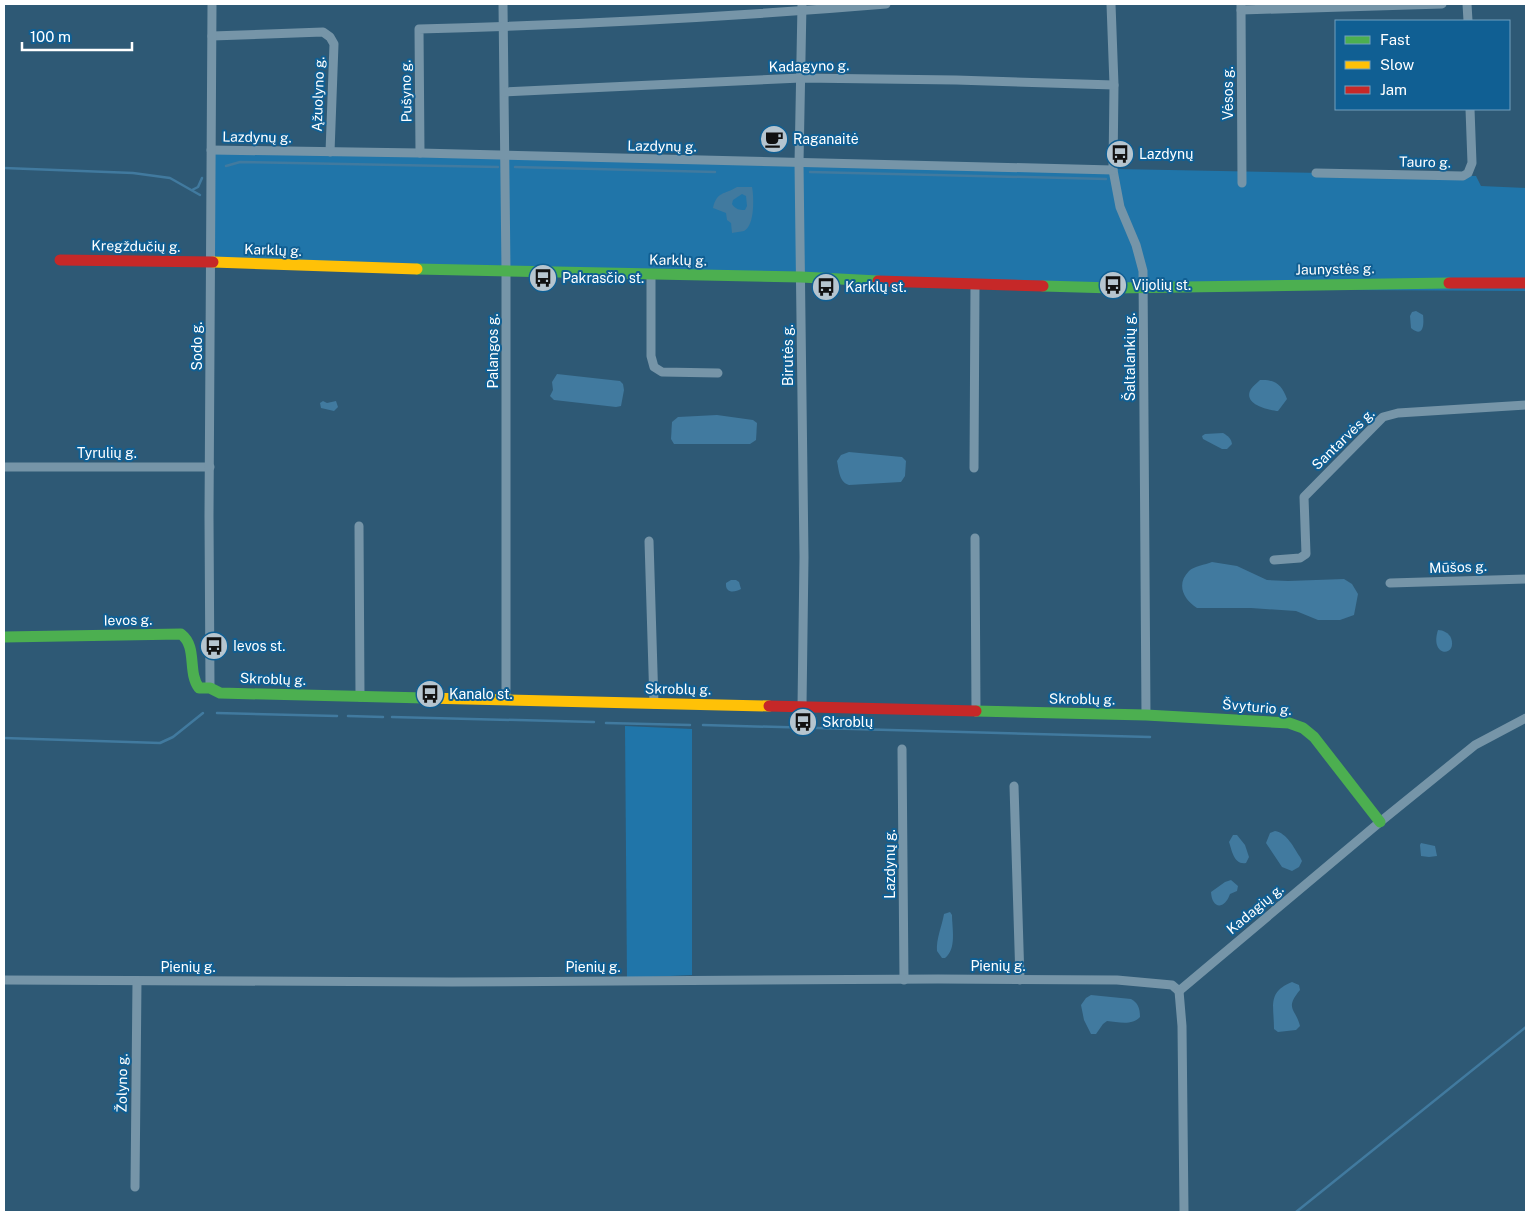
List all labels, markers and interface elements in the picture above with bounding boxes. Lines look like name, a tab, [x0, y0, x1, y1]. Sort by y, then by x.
scale bar	[22, 20, 132, 52]
legend	[1335, 20, 1510, 110]
text: 100 m	[30, 28, 71, 45]
text: Fast	[1380, 31, 1410, 48]
street label: Ąžuolyno g.	[309, 56, 327, 132]
text: Slow	[1380, 56, 1415, 73]
street label: Kadagyno g.	[769, 57, 849, 75]
street label: Pušyno g.	[397, 60, 415, 122]
street label: Vėsos g.	[1220, 66, 1236, 120]
text: Jam	[1380, 81, 1407, 98]
cafe icon: Raganaitė	[759, 124, 789, 154]
street label: Lazdynų g.	[222, 128, 292, 146]
place label: Raganaitė	[793, 131, 859, 147]
street label: Lazdynų g.	[627, 137, 697, 155]
bus stop icon: Lazdynų	[1105, 139, 1135, 169]
place label: Lazdynų	[1139, 146, 1193, 162]
street label: Tauro g.	[1399, 154, 1451, 170]
street label: Kregždučių g.	[91, 237, 181, 255]
street label: Karklų g.	[244, 241, 302, 259]
street label: Karklų g.	[649, 251, 707, 269]
street label: Jaunystės g.	[1295, 260, 1375, 278]
bus stop icon: Pakrasčio st.	[528, 263, 558, 293]
place label: Pakrasčio st.	[562, 270, 644, 286]
bus stop icon: Vijolių st.	[1098, 270, 1128, 300]
bus stop icon: Karklų st.	[811, 272, 841, 302]
place label: Vijolių st.	[1132, 277, 1191, 293]
place label: Karklų st.	[845, 279, 907, 295]
street label: Palangos g.	[485, 313, 501, 389]
street label: Šaltalankių g.	[1121, 313, 1138, 401]
street label: Sodo g.	[189, 322, 205, 370]
street label: Birutės g.	[780, 324, 796, 386]
street label: Santarvės g.	[1308, 405, 1378, 473]
street label: Tyrulių g.	[77, 445, 137, 461]
street label: Mūšos g.	[1429, 558, 1487, 576]
street label: Ievos g.	[103, 612, 153, 628]
bus stop icon: Ievos st.	[199, 631, 229, 661]
place label: Ievos st.	[233, 638, 285, 654]
street label: Skroblų g.	[240, 670, 306, 688]
bus stop icon: Kanalo st.	[415, 679, 445, 709]
street label: Skroblų g.	[645, 680, 711, 698]
place label: Kanalo st.	[449, 686, 513, 702]
street label: Skroblų g.	[1049, 690, 1115, 708]
street label: Švyturio g.	[1222, 695, 1293, 718]
bus stop icon: Skroblų	[788, 707, 818, 737]
place label: Skroblų	[822, 714, 873, 730]
street label: Lazdynų g.	[882, 829, 898, 899]
street label: Kadagių g.	[1223, 881, 1287, 937]
street label: Pienių g.	[970, 958, 1026, 974]
street label: Pienių g.	[160, 959, 216, 975]
street label: Pienių g.	[565, 959, 621, 975]
street label: Žolyno g.	[112, 1053, 131, 1113]

